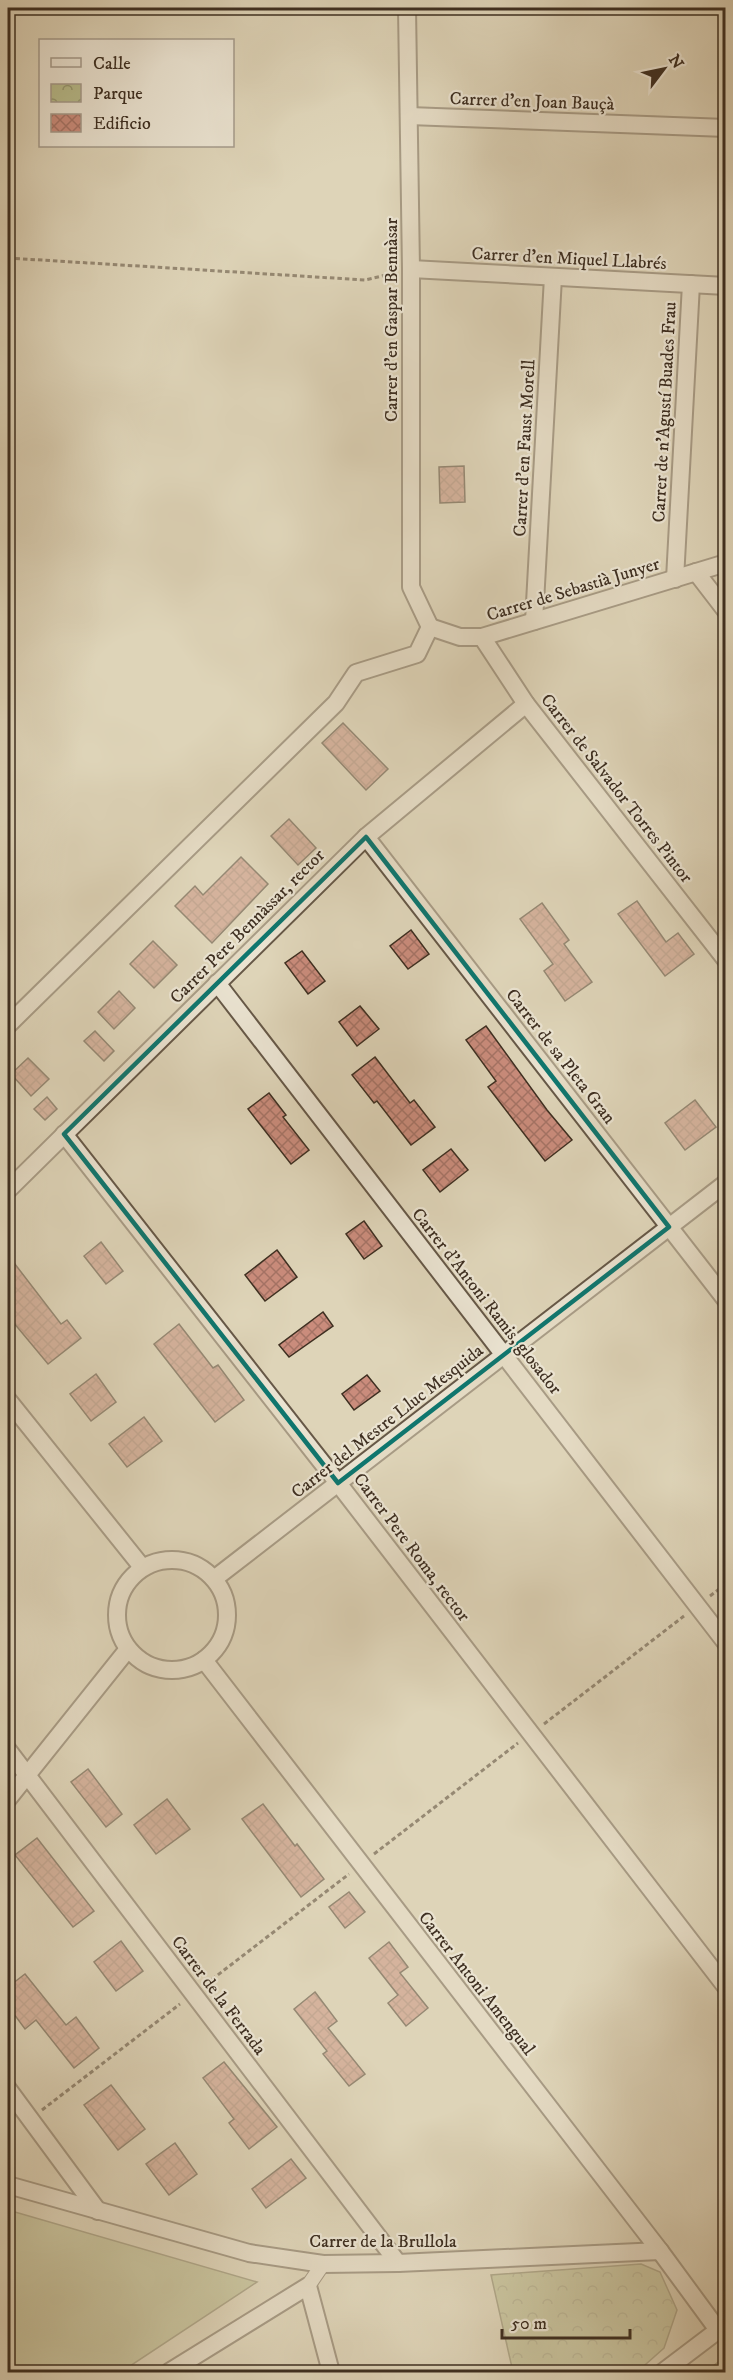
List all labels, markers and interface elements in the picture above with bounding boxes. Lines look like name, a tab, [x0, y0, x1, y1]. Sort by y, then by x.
legend	[39, 39, 234, 147]
north arrow	[634, 39, 694, 99]
text: N	[664, 51, 688, 72]
text: Calle	[93, 53, 131, 75]
text: Parque	[93, 83, 143, 105]
street label: Carrer d'en Joan Bauçà	[449, 88, 615, 116]
text: Edificio	[93, 113, 151, 135]
street label: Carrer d'en Gaspar Bennàsar	[381, 218, 403, 422]
street label: Carrer d'en Miquel Llabrés	[471, 243, 667, 275]
street label: Carrer de n'Agustí Buades Frau	[648, 301, 682, 523]
street label: Carrer d'en Faust Morell	[509, 358, 541, 537]
street label: Carrer de Sebastià Junyer	[484, 553, 663, 627]
street label: Carrer de Salvador Torres Pintor	[535, 690, 697, 888]
street label: Carrer Pere Bennàssar, rector	[166, 845, 330, 1009]
street label: Carrer de sa Pleta Gran	[501, 985, 620, 1129]
street label: Carrer d'Antoni Ramis, glosador	[407, 1204, 566, 1399]
street label: Carrer del Mestre Lluc Mesquida	[287, 1340, 488, 1504]
street label: Carrer Pere Roma, rector	[348, 1469, 474, 1627]
street label: Carrer Antoni Amengual	[413, 1907, 540, 2060]
street label: Carrer de la Ferrada	[166, 1931, 271, 2060]
street label: Carrer de la Brullola	[309, 2231, 457, 2253]
scale bar	[502, 2302, 630, 2340]
text: 50 m	[511, 2313, 547, 2335]

